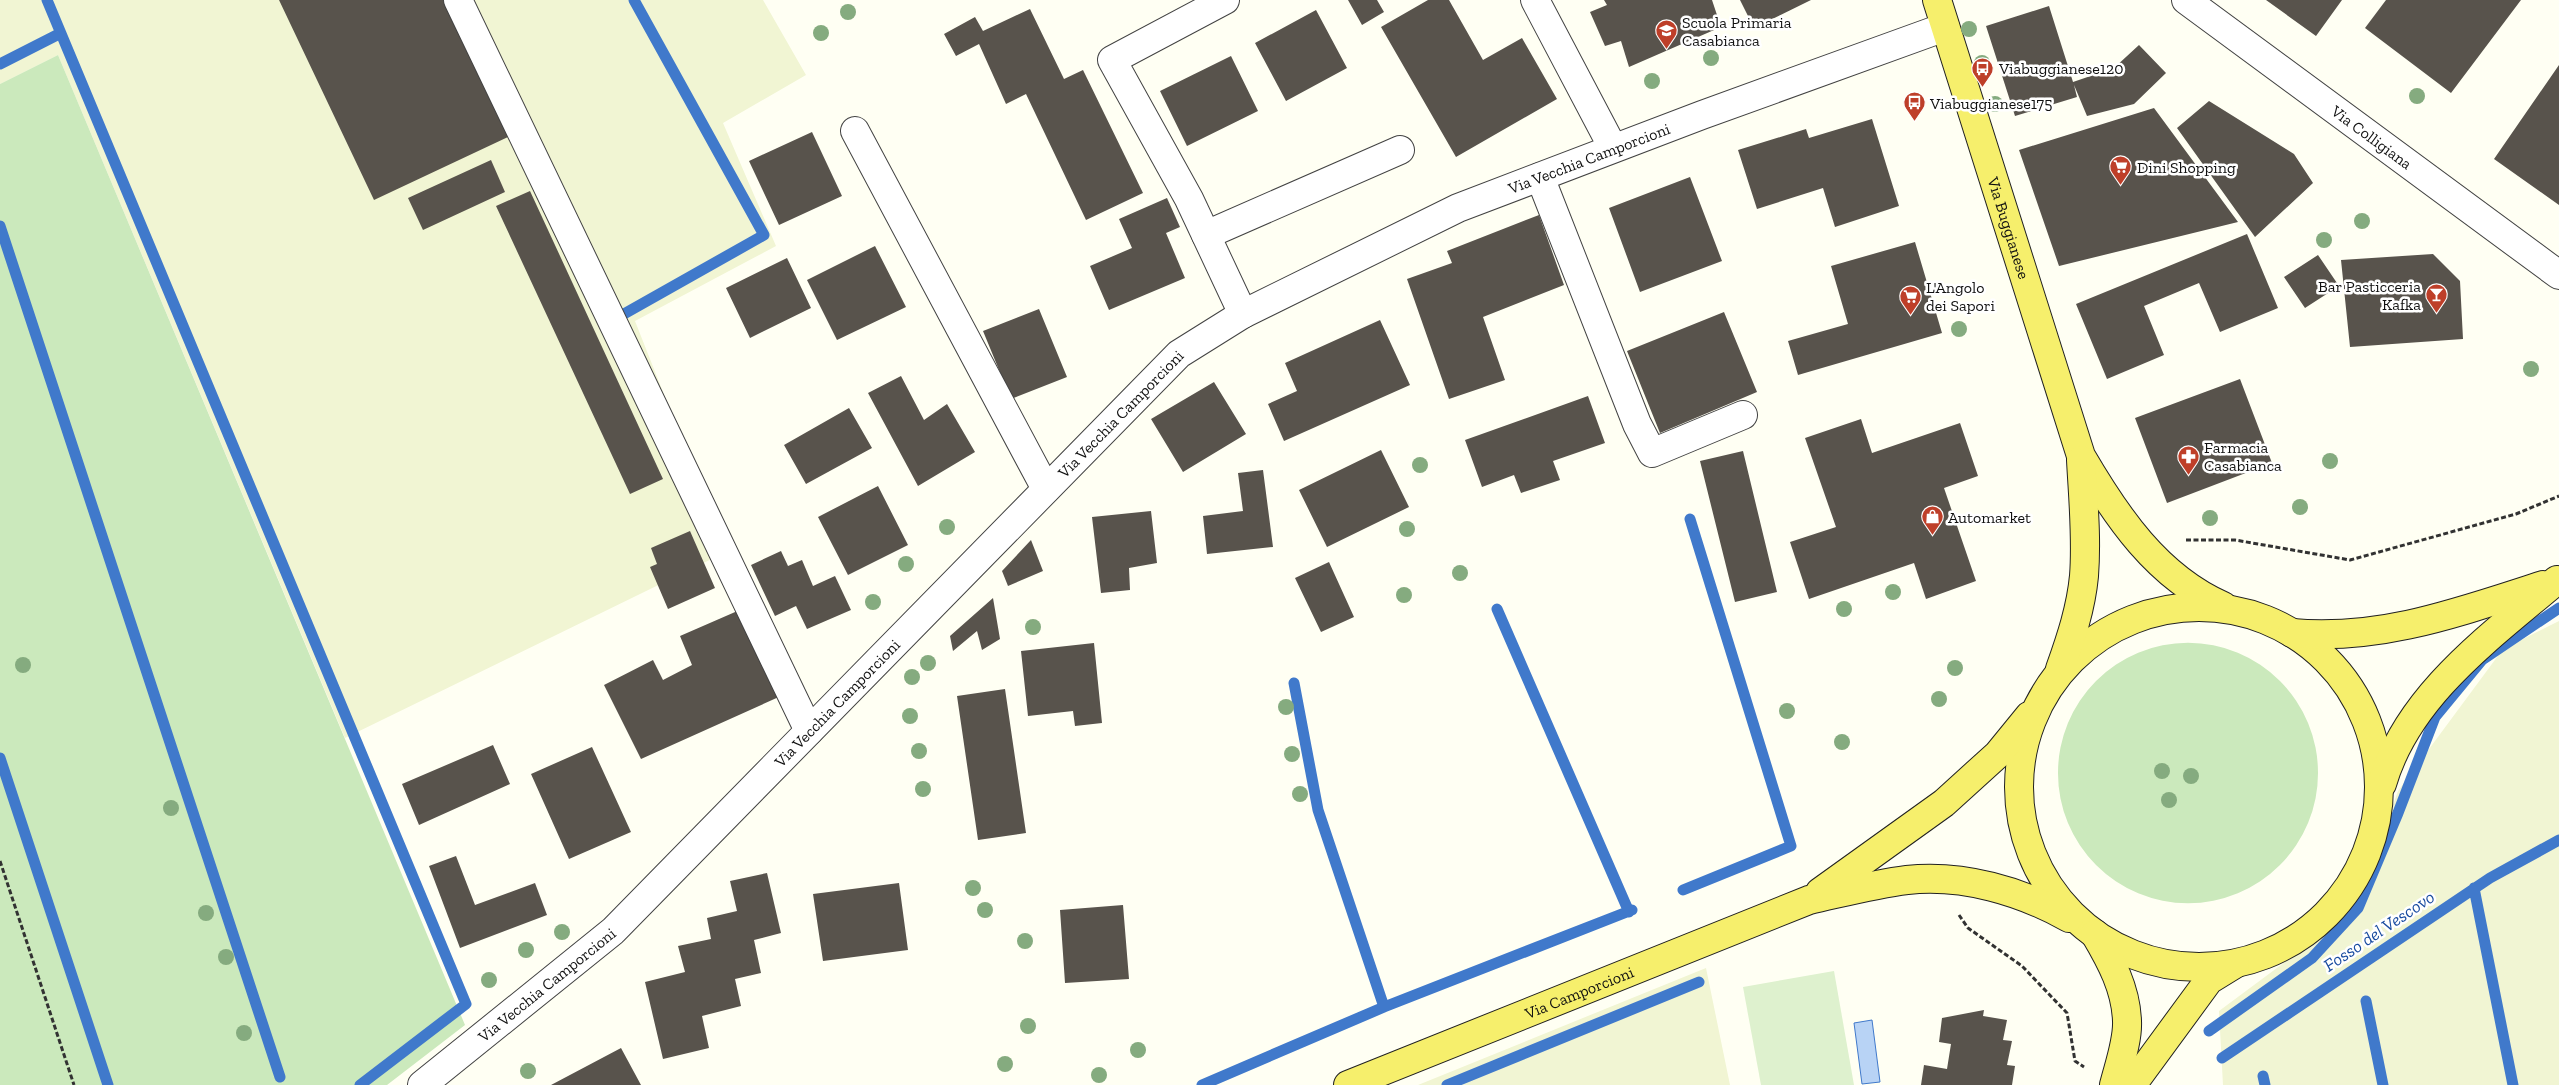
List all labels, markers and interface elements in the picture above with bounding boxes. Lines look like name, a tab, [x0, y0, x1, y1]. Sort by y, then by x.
place label: Scuola Primaria Casabianca	[1682, 13, 1792, 50]
school or university icon: Scuola Primaria Casabianca	[1654, 19, 1678, 50]
bus stop icon: Viabuggianese120	[1971, 56, 1995, 87]
place label: Viabuggianese120	[1998, 59, 2123, 78]
bus stop icon: Viabuggianese175	[1902, 91, 1926, 122]
place label: Viabuggianese175	[1929, 94, 2052, 113]
street label: Via Colligiana	[2327, 101, 2416, 173]
street label: Via Vecchia Camporcioni	[1505, 119, 1673, 198]
supermarket icon: Dini Shopping	[2109, 155, 2133, 186]
place label: Dini Shopping	[2137, 158, 2236, 177]
street label: Via Buggianese	[1984, 174, 2034, 281]
place label: Bar Pasticceria Kafka	[2318, 277, 2421, 314]
place label: L'Angolo dei Sapori	[1926, 278, 1995, 315]
bar icon: Bar Pasticceria Kafka	[2425, 283, 2449, 314]
supermarket icon: L'Angolo dei Sapori	[1898, 284, 1922, 315]
street label: Via Vecchia Camporcioni	[1053, 346, 1188, 482]
place label: Farmacia Casabianca	[2204, 438, 2282, 475]
pharmacy icon: Farmacia Casabianca	[2176, 444, 2200, 475]
shop icon: Automarket	[1920, 505, 1944, 536]
place label: Automarket	[1948, 508, 2031, 527]
street label: Via Vecchia Camporcioni	[769, 635, 904, 771]
water label: Fosso del Vescovo	[2319, 886, 2439, 976]
street label: Via Vecchia Camporcioni	[473, 923, 620, 1046]
street label: Via Camporcioni	[1521, 962, 1637, 1023]

